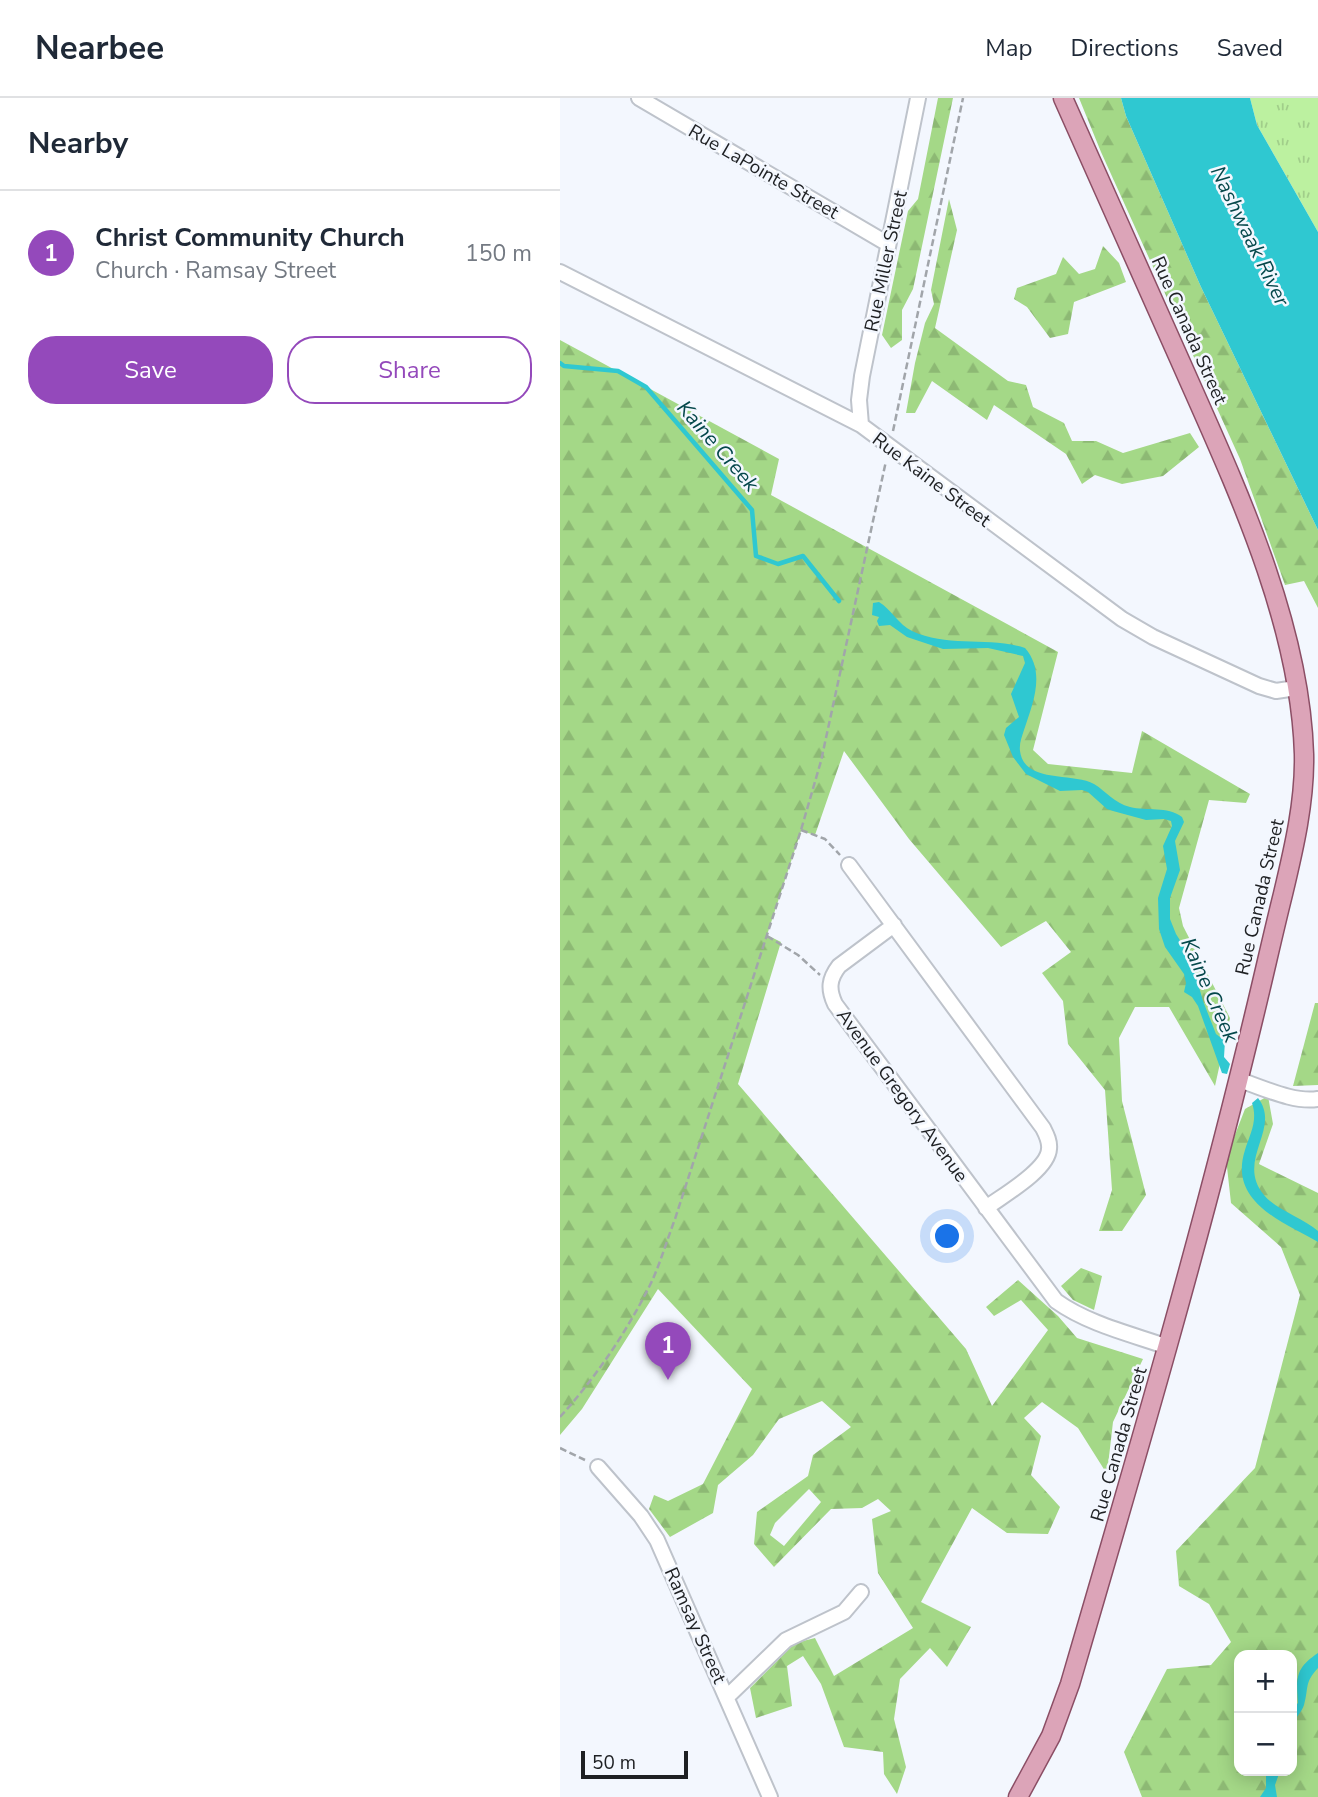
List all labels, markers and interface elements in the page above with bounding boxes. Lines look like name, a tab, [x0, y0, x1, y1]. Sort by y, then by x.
text: Nearbee	[35, 26, 164, 71]
text: Map	[985, 32, 1032, 64]
text: Directions	[1070, 32, 1179, 64]
text: Saved	[1217, 32, 1283, 64]
street label: Rue LaPointe Street	[684, 118, 844, 226]
text: Nearby	[28, 123, 128, 164]
water label: Nashwaak River	[1204, 161, 1296, 311]
street label: Rue Miller Street	[858, 188, 914, 334]
text: Christ Community Church	[95, 220, 405, 255]
text: 1	[44, 238, 58, 269]
text: 150 m	[465, 238, 532, 269]
street label: Rue Canada Street	[1145, 252, 1234, 409]
text: Church · Ramsay Street	[95, 255, 336, 286]
button: Save	[28, 336, 273, 404]
button: Share	[287, 336, 532, 404]
water label: Kaine Creek	[671, 395, 766, 498]
street label: Rue Kaine Street	[867, 427, 996, 533]
street label: Rue Canada Street	[1229, 816, 1291, 978]
water label: Kaine Creek	[1174, 933, 1246, 1047]
street label: Avenue Gregory Avenue	[830, 1004, 974, 1188]
your location	[930, 1219, 964, 1253]
pin: 1	[645, 1322, 691, 1380]
street label: Rue Canada Street	[1084, 1364, 1154, 1525]
street label: Ramsay Street	[658, 1563, 732, 1688]
map controls	[1234, 1650, 1297, 1776]
button: +	[1234, 1650, 1297, 1713]
button: −	[1234, 1713, 1297, 1776]
scale bar	[581, 1748, 688, 1780]
text: 50 m	[592, 1750, 636, 1776]

